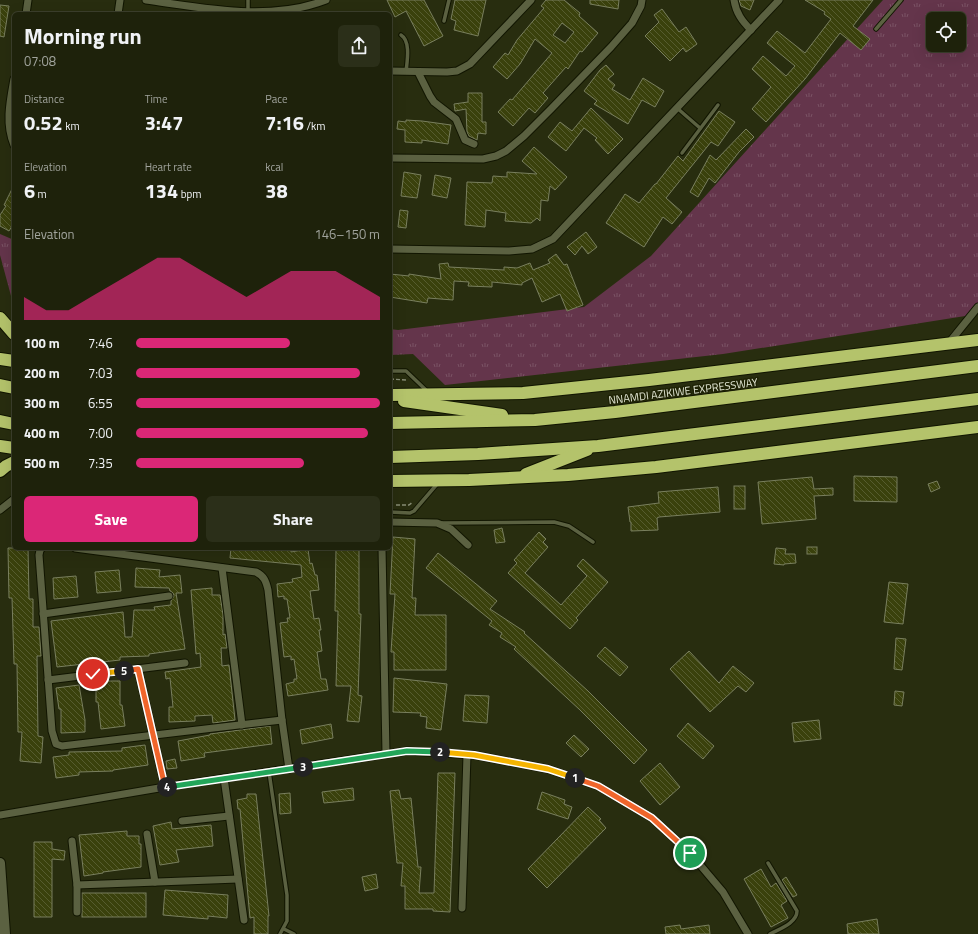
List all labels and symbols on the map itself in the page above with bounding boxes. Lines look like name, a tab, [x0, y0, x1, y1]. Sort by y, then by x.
street label: NNAMDI AZIKIWE EXPRESSWAY	[607, 374, 759, 408]
pin	[76, 657, 110, 691]
pin: 5	[114, 661, 134, 681]
pin: 2	[430, 742, 450, 762]
pin: 3	[293, 757, 313, 777]
pin: 1	[565, 768, 585, 788]
pin: 4	[157, 777, 177, 797]
pin	[673, 836, 707, 870]

